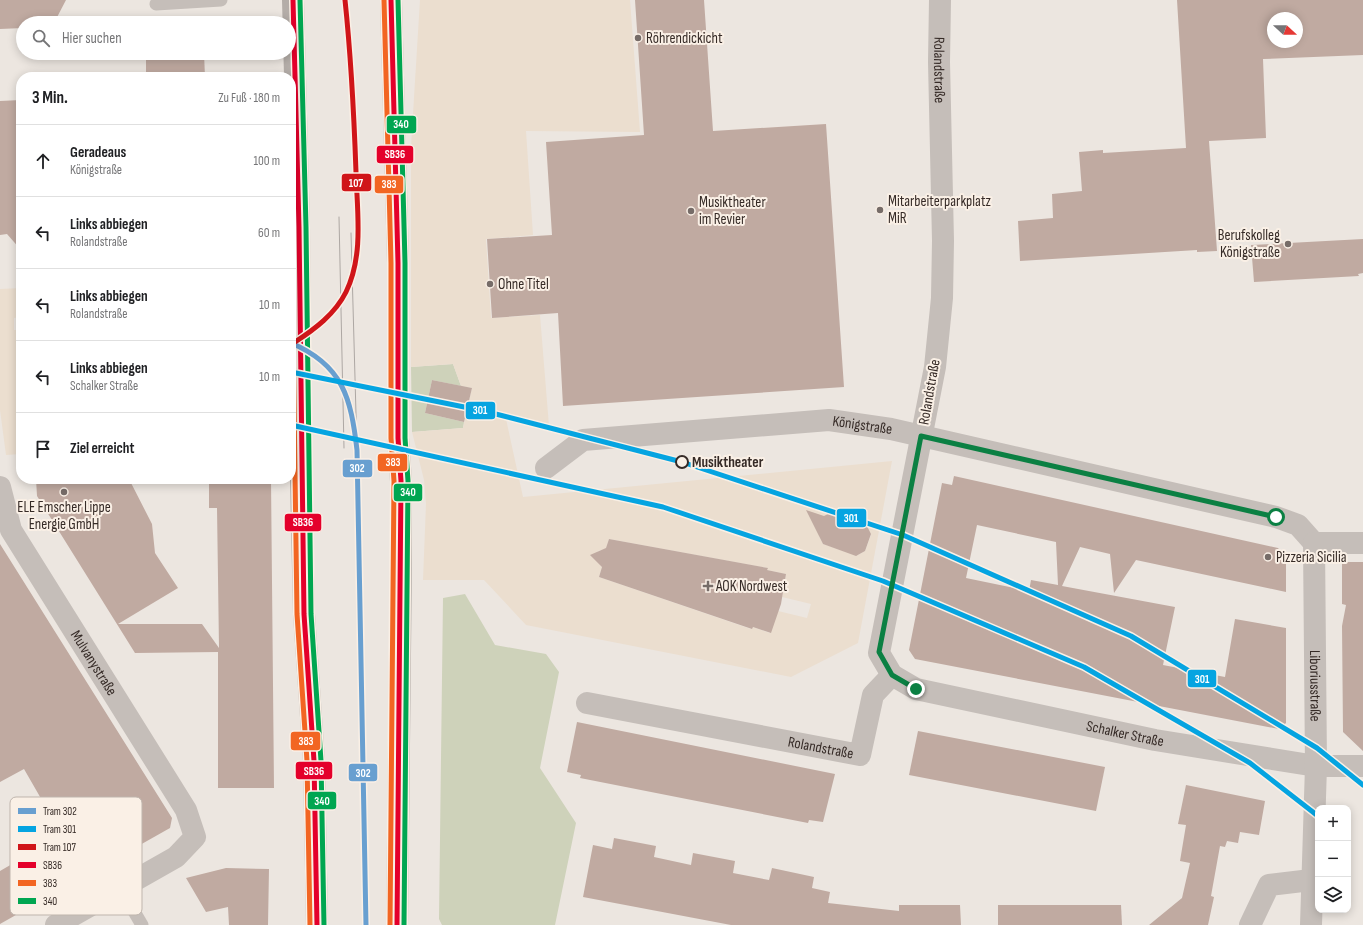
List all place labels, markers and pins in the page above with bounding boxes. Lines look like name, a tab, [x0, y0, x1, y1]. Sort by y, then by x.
place label: Röhrendickicht	[646, 29, 723, 48]
marker: Röhrendickicht	[633, 33, 643, 43]
place label: Mitarbeiterparkplatz MiR	[888, 192, 992, 228]
place label: Musiktheater im Revier	[699, 193, 766, 229]
marker: Mitarbeiterparkplatz MiR	[875, 205, 885, 215]
marker: Musiktheater im Revier	[686, 206, 696, 216]
place label: Berufskolleg Königstraße	[1218, 226, 1280, 262]
marker: Berufskolleg Königstraße	[1283, 239, 1293, 249]
place label: Ohne Titel	[498, 275, 549, 294]
marker: Ohne Titel	[485, 279, 495, 289]
place label: Musiktheater	[692, 453, 764, 472]
marker: Musiktheater	[675, 455, 689, 469]
marker: ELE Emscher Lippe Energie GmbH	[59, 487, 69, 497]
place label: ELE Emscher Lippe Energie GmbH	[17, 498, 111, 534]
place label: Pizzeria Sicilia	[1276, 548, 1347, 567]
marker: Pizzeria Sicilia	[1263, 552, 1273, 562]
place label: AOK Nordwest	[715, 577, 788, 596]
marker: AOK Nordwest	[703, 581, 713, 591]

